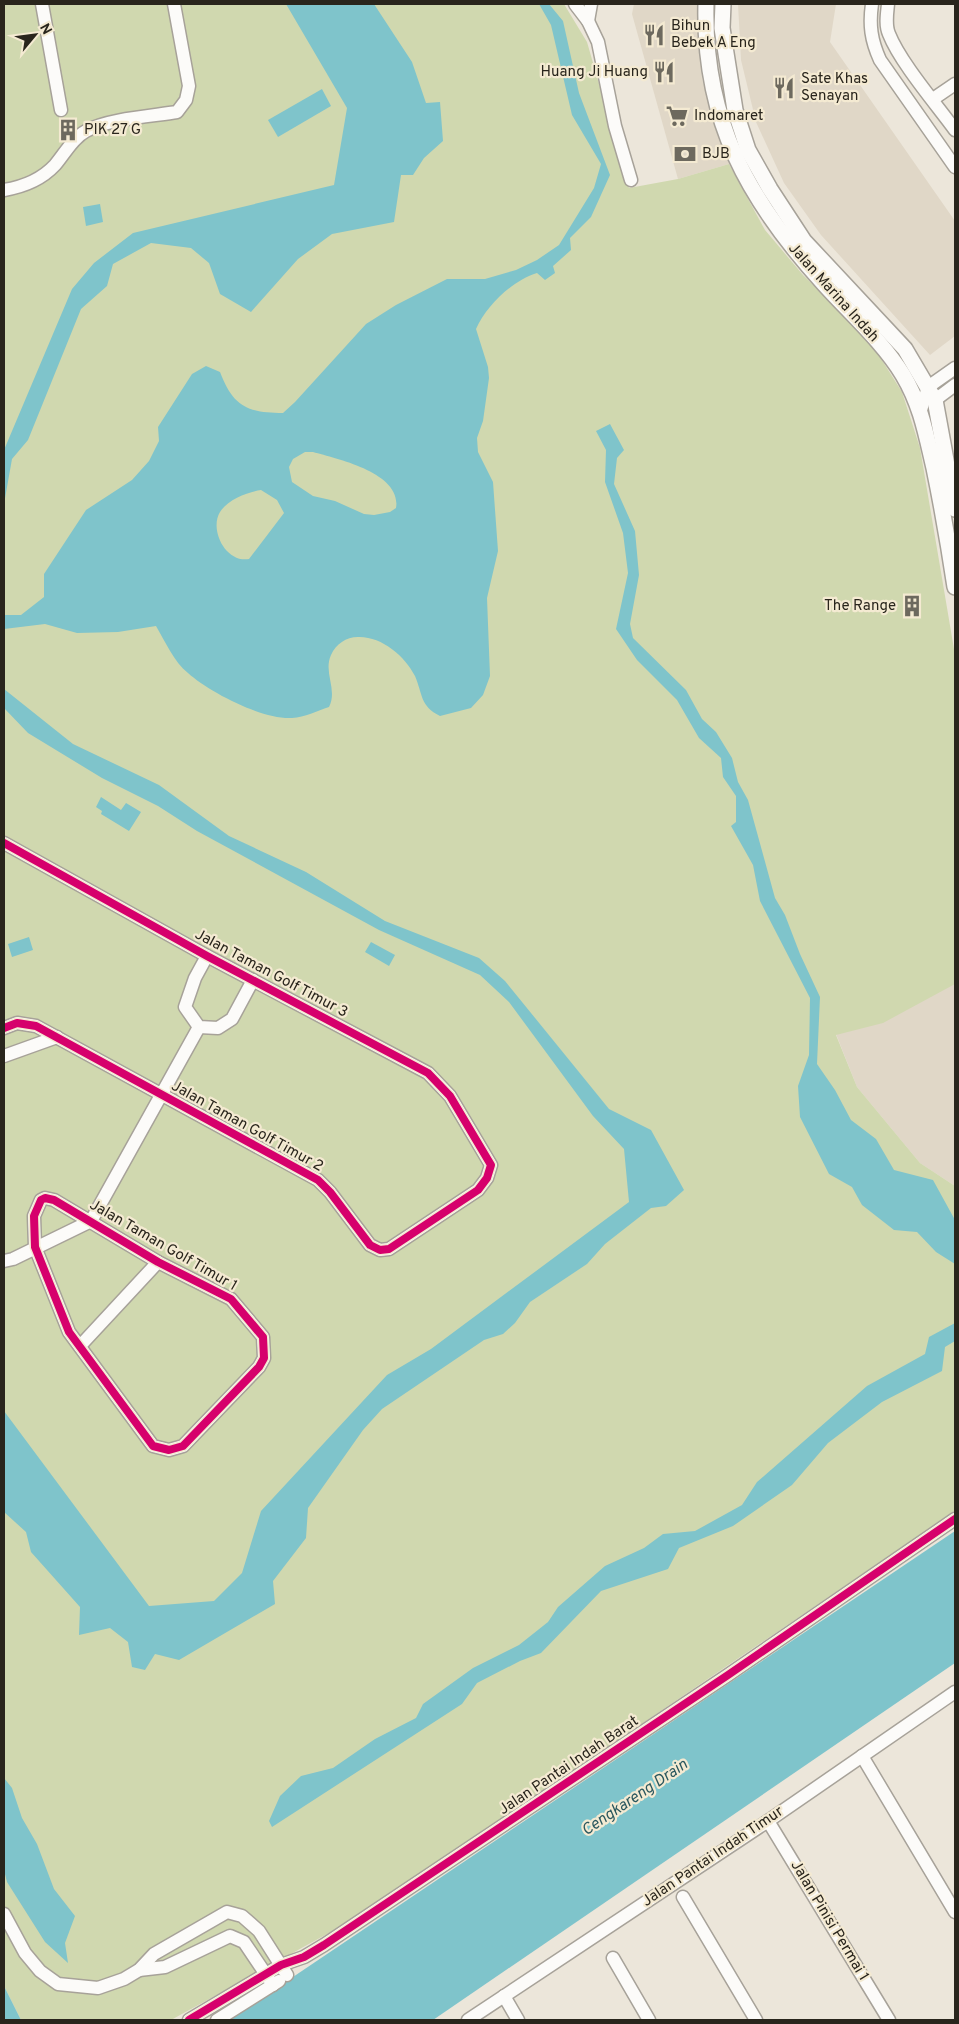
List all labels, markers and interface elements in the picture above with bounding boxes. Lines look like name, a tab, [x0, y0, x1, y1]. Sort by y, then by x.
north arrow	[10, 10, 60, 60]
place label: Bihun Bebek A Eng	[671, 17, 756, 53]
text: N	[35, 21, 55, 38]
restaurant icon: Bihun Bebek A Eng	[641, 22, 667, 48]
restaurant icon: Huang Ji Huang	[651, 59, 677, 85]
place label: Huang Ji Huang	[540, 63, 648, 82]
place label: Sate Khas Senayan	[801, 70, 868, 106]
restaurant icon: Sate Khas Senayan	[771, 75, 797, 101]
supermarket icon: Indomaret	[664, 103, 690, 129]
place label: Indomaret	[694, 107, 764, 126]
building icon: PIK 27 G	[55, 117, 81, 143]
place label: PIK 27 G	[84, 121, 141, 140]
bank icon: BJB	[672, 141, 698, 167]
place label: BJB	[702, 145, 730, 164]
street label: Jalan Marina Indah	[783, 239, 883, 347]
building icon: The Range	[899, 593, 925, 619]
place label: The Range	[824, 597, 896, 616]
street label: Jalan Taman Golf Timur 3	[191, 925, 351, 1023]
street label: Jalan Taman Golf Timur 2	[168, 1077, 326, 1177]
street label: Jalan Taman Golf Timur 1	[86, 1196, 240, 1296]
street label: Jalan Pantai Indah Barat	[496, 1712, 642, 1820]
water label: Cengkareng Drain	[578, 1755, 692, 1841]
street label: Jalan Pantai Indah Timur	[639, 1802, 787, 1911]
street label: Jalan Pinisi Permai 1	[786, 1857, 872, 1985]

